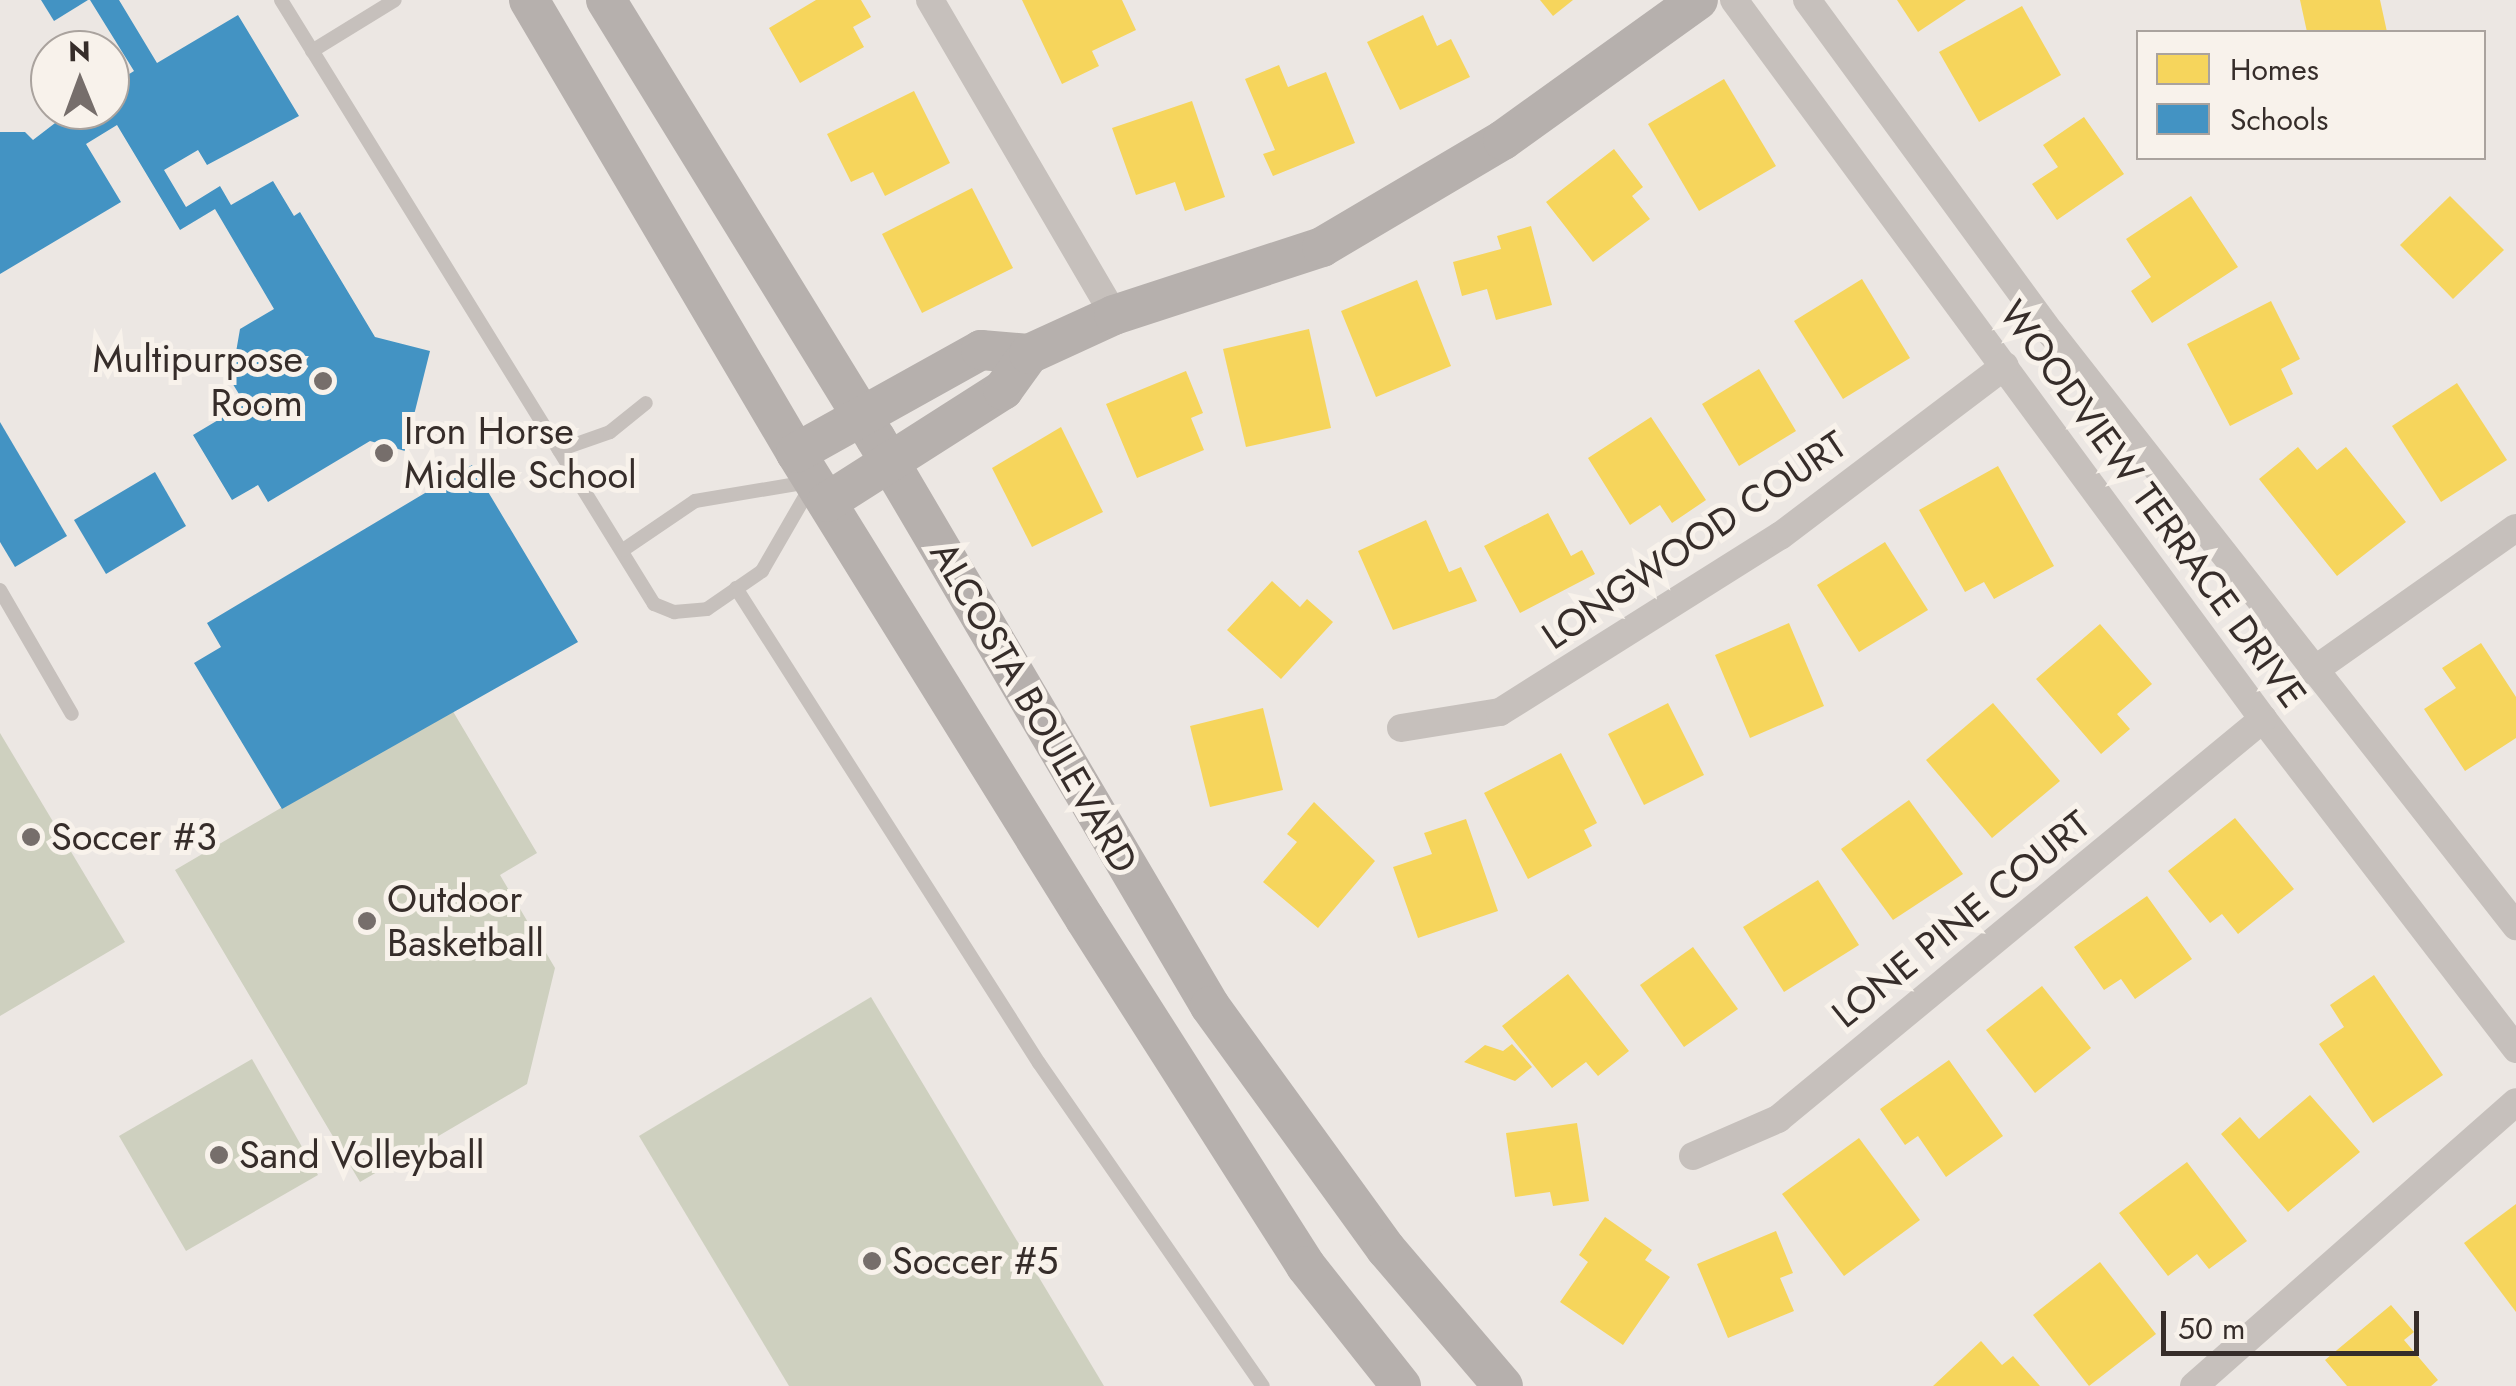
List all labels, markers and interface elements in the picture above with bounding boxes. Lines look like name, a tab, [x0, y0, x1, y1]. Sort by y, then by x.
north arrow	[30, 30, 130, 130]
legend	[2136, 30, 2486, 160]
text: N	[68, 31, 91, 72]
text: Homes	[2230, 48, 2319, 91]
text: Schools	[2230, 98, 2328, 141]
street label: WOODVIEW TERRACE DRIVE	[1990, 292, 2316, 716]
place label: Multipurpose Room	[93, 336, 303, 426]
marker: Multipurpose Room	[312, 370, 334, 392]
place label: Iron Horse Middle School	[404, 408, 637, 498]
street label: LONGWOOD COURT	[1533, 421, 1855, 659]
marker: Iron Horse Middle School	[373, 442, 395, 464]
street label: ALCOSTA BOULEVARD	[921, 533, 1147, 881]
street label: LONE PINE COURT	[1823, 801, 2099, 1037]
place label: Soccer #3	[51, 814, 217, 860]
marker: Soccer #3	[20, 826, 42, 848]
place label: Outdoor Basketball	[387, 876, 544, 966]
marker: Outdoor Basketball	[356, 910, 378, 932]
place label: Sand Volleyball	[239, 1132, 485, 1178]
marker: Sand Volleyball	[208, 1144, 230, 1166]
place label: Soccer #5	[892, 1238, 1058, 1284]
marker: Soccer #5	[861, 1250, 883, 1272]
scale bar	[2166, 1291, 2424, 1353]
text: 50 m	[2178, 1307, 2245, 1350]

